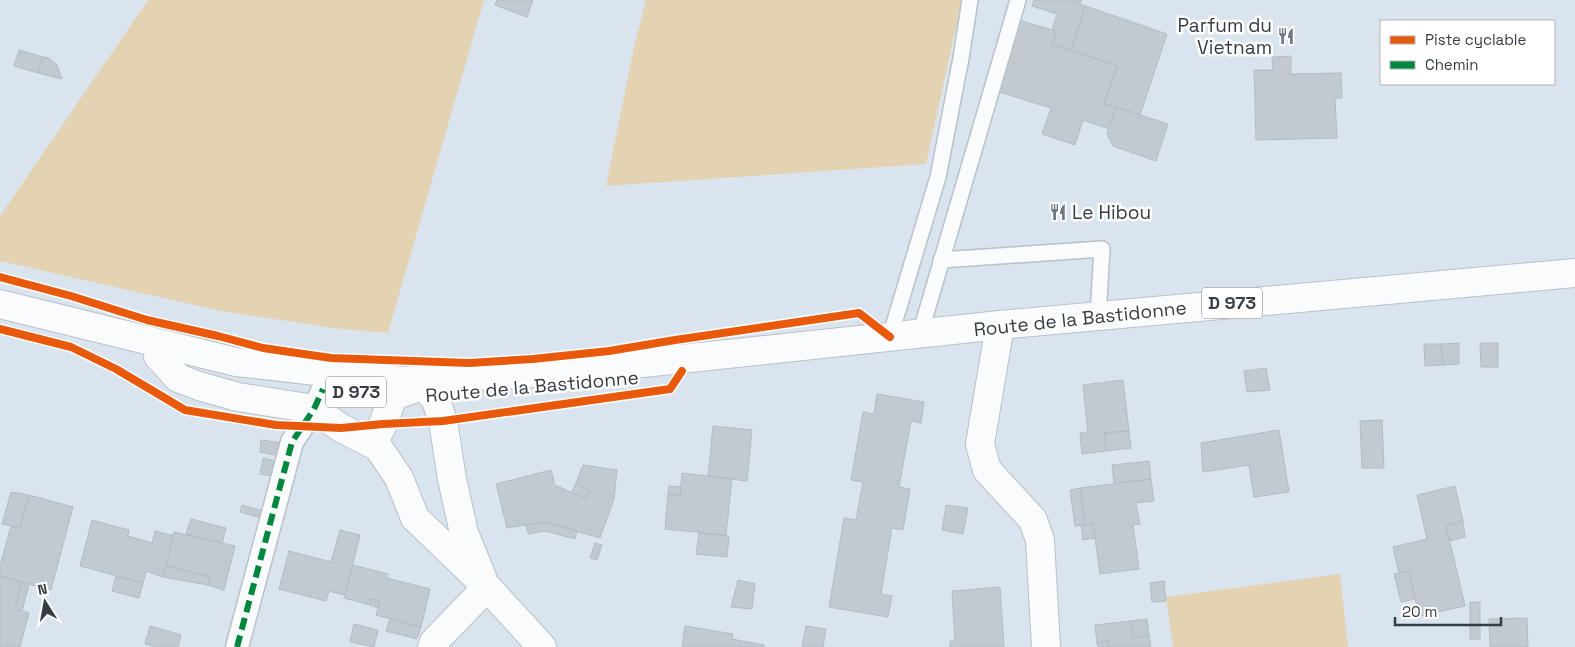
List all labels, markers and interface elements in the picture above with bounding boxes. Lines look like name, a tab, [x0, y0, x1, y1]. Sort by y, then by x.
place label: Parfum du Vietnam	[1178, 13, 1272, 60]
legend	[1380, 20, 1555, 85]
restaurant icon: Parfum du Vietnam	[1276, 26, 1296, 46]
text: Piste cyclable	[1425, 30, 1527, 49]
text: Chemin	[1425, 55, 1478, 74]
place label: Le Hibou	[1072, 200, 1151, 225]
restaurant icon: Le Hibou	[1048, 202, 1068, 222]
road number: D 973	[1202, 288, 1262, 318]
street label: Route de la Bastidonne	[972, 295, 1188, 342]
street label: Route de la Bastidonne	[424, 365, 640, 408]
road number: D 973	[326, 377, 386, 408]
north arrow	[20, 577, 70, 627]
text: N	[36, 580, 49, 599]
scale bar	[1395, 594, 1501, 626]
text: 20 m	[1402, 602, 1437, 621]

